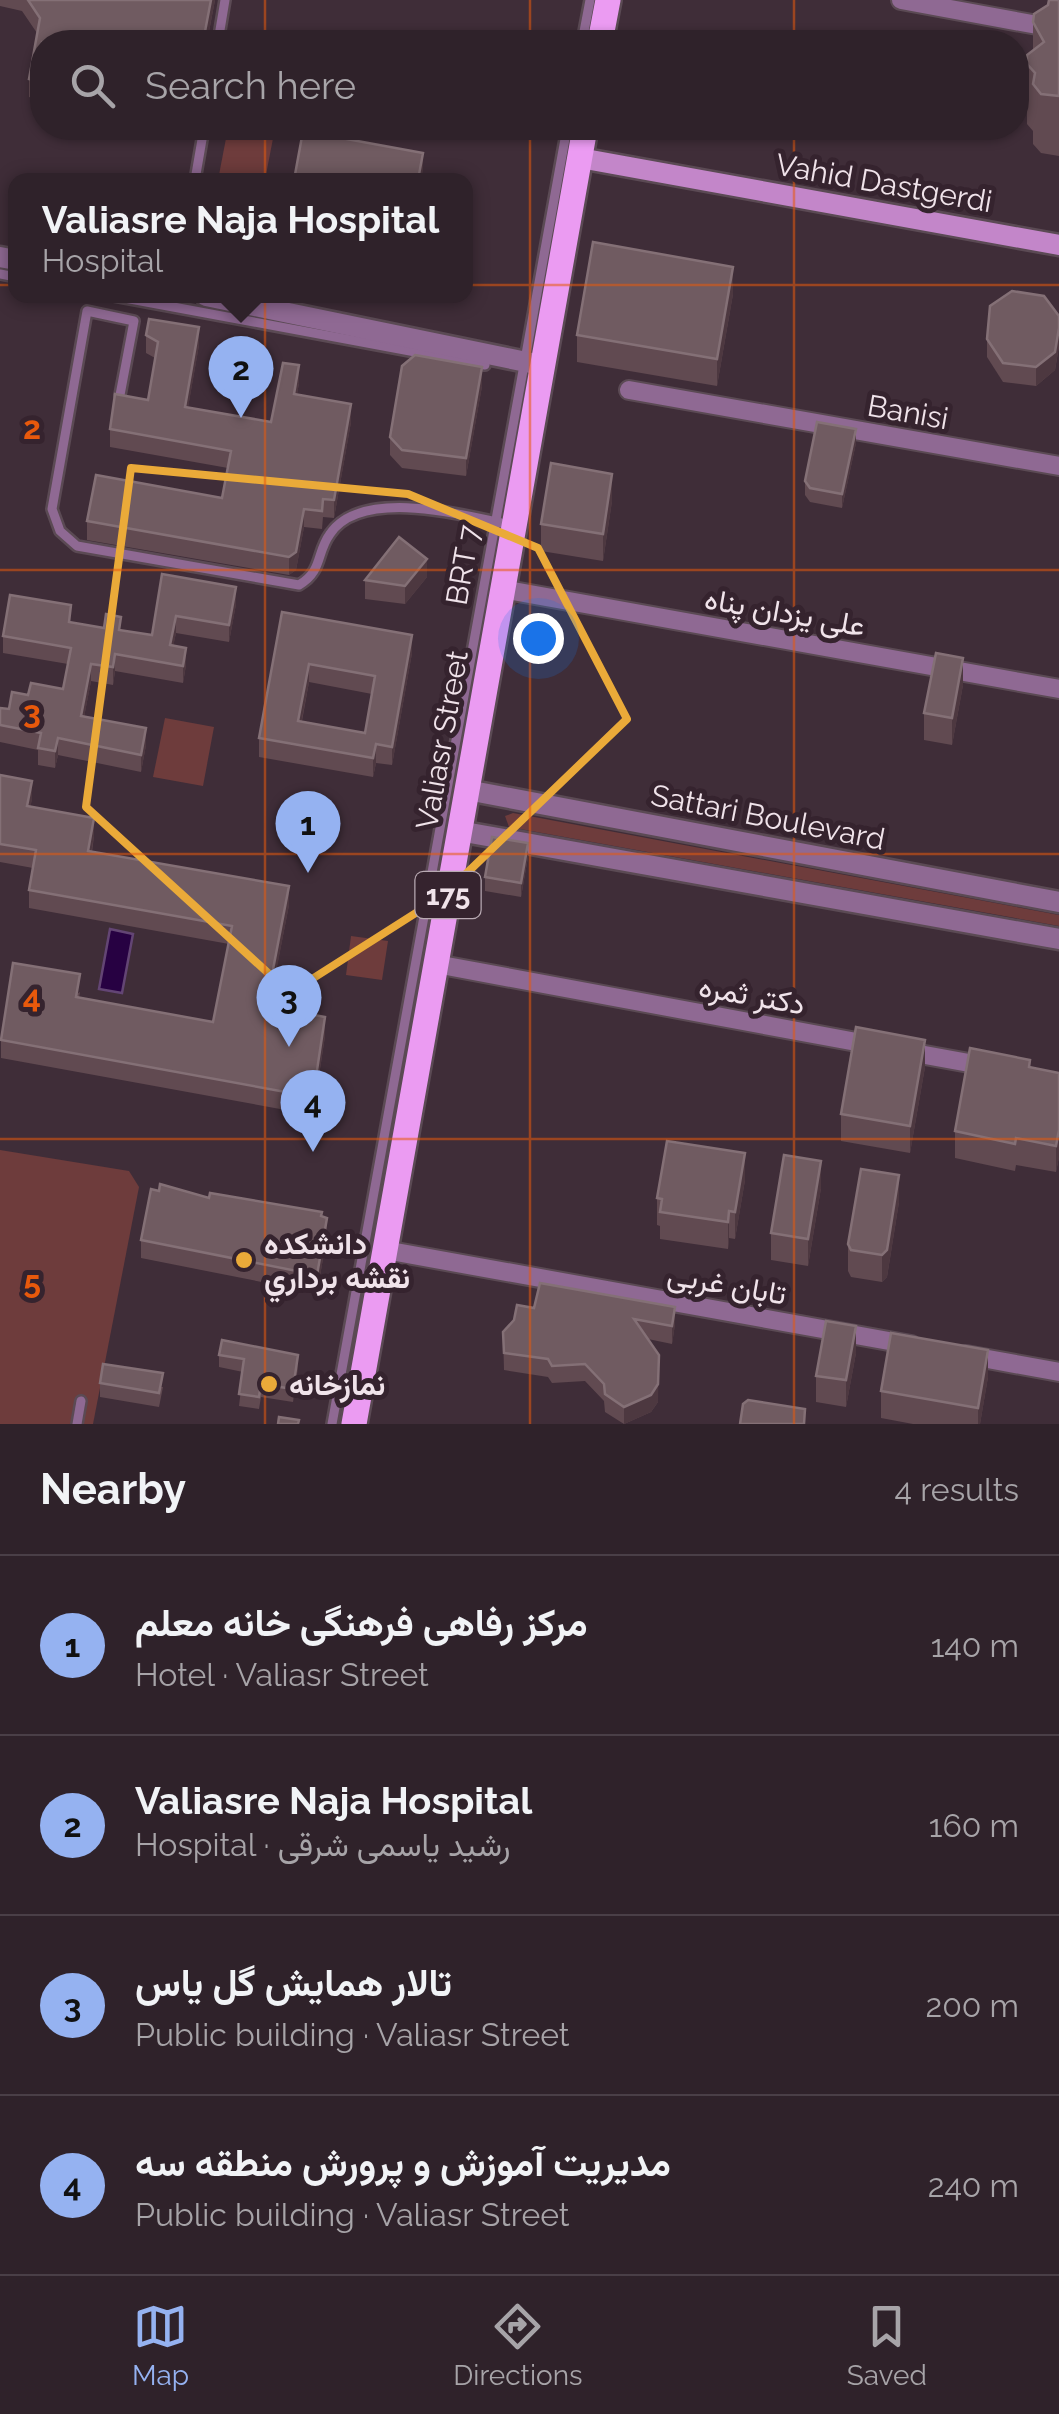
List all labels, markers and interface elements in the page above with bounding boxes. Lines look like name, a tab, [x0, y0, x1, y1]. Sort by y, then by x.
search box	[30, 30, 1029, 140]
icon: search	[65, 58, 120, 113]
text: Search here	[145, 63, 356, 108]
street label: Vahid Dastgerdi	[773, 147, 995, 219]
popup	[8, 173, 473, 303]
text: Valiasre Naja Hospital	[42, 197, 439, 242]
text: Hospital	[42, 242, 163, 279]
pin: 2	[208, 336, 274, 418]
street label: Banisi	[865, 388, 951, 436]
text: 2	[23, 409, 41, 446]
street label: BRT 7	[439, 522, 487, 608]
street label: علی یزدان پناه	[701, 581, 868, 646]
your location	[513, 613, 564, 664]
street label: Valiasr Street	[409, 648, 475, 832]
text: 3	[23, 693, 41, 730]
street label: Sattari Boulevard	[648, 777, 888, 857]
pin: 1	[276, 790, 340, 873]
road number: 175	[416, 872, 480, 918]
pin: 3	[256, 964, 322, 1047]
street label: دکتر ثمره	[696, 968, 808, 1023]
text: 4	[23, 978, 41, 1015]
pin: 4	[280, 1070, 346, 1152]
place label: دانشكده نقشه برداري	[264, 1226, 410, 1303]
marker: دانشكده نقشه برداري	[233, 1249, 255, 1271]
street label: تابان غربی	[665, 1256, 789, 1313]
text: 5	[23, 1263, 41, 1300]
place label: نمازخانه	[289, 1367, 385, 1403]
marker: نمازخانه	[258, 1373, 280, 1395]
text: Nearby	[40, 1465, 186, 1514]
text: 4 results	[895, 1471, 1019, 1508]
text: مرکز رفاهی فرهنگی خانه معلم	[135, 1600, 588, 1645]
text: 1	[65, 1627, 80, 1664]
text: 140 m	[931, 1627, 1019, 1664]
text: Hotel · Valiasr Street	[135, 1656, 429, 1693]
text: Valiasre Naja Hospital	[135, 1778, 532, 1823]
text: 2	[63, 1807, 82, 1844]
text: 160 m	[929, 1807, 1019, 1844]
text: Hospital · رشید یاسمی شرقی	[135, 1826, 510, 1863]
text: تالار همایش گل یاس	[135, 1960, 452, 2005]
text: 3	[64, 1987, 81, 2024]
text: 200 m	[926, 1987, 1019, 2024]
text: Public building · Valiasr Street	[135, 2016, 570, 2053]
text: مدیریت آموزش و پرورش منطقه سه	[135, 2140, 671, 2185]
text: 4	[63, 2167, 82, 2204]
text: 240 m	[928, 2167, 1019, 2204]
text: Public building · Valiasr Street	[135, 2196, 570, 2233]
tab: Map	[132, 2299, 189, 2392]
tab: Directions	[453, 2299, 583, 2392]
tab: Saved	[847, 2299, 927, 2392]

